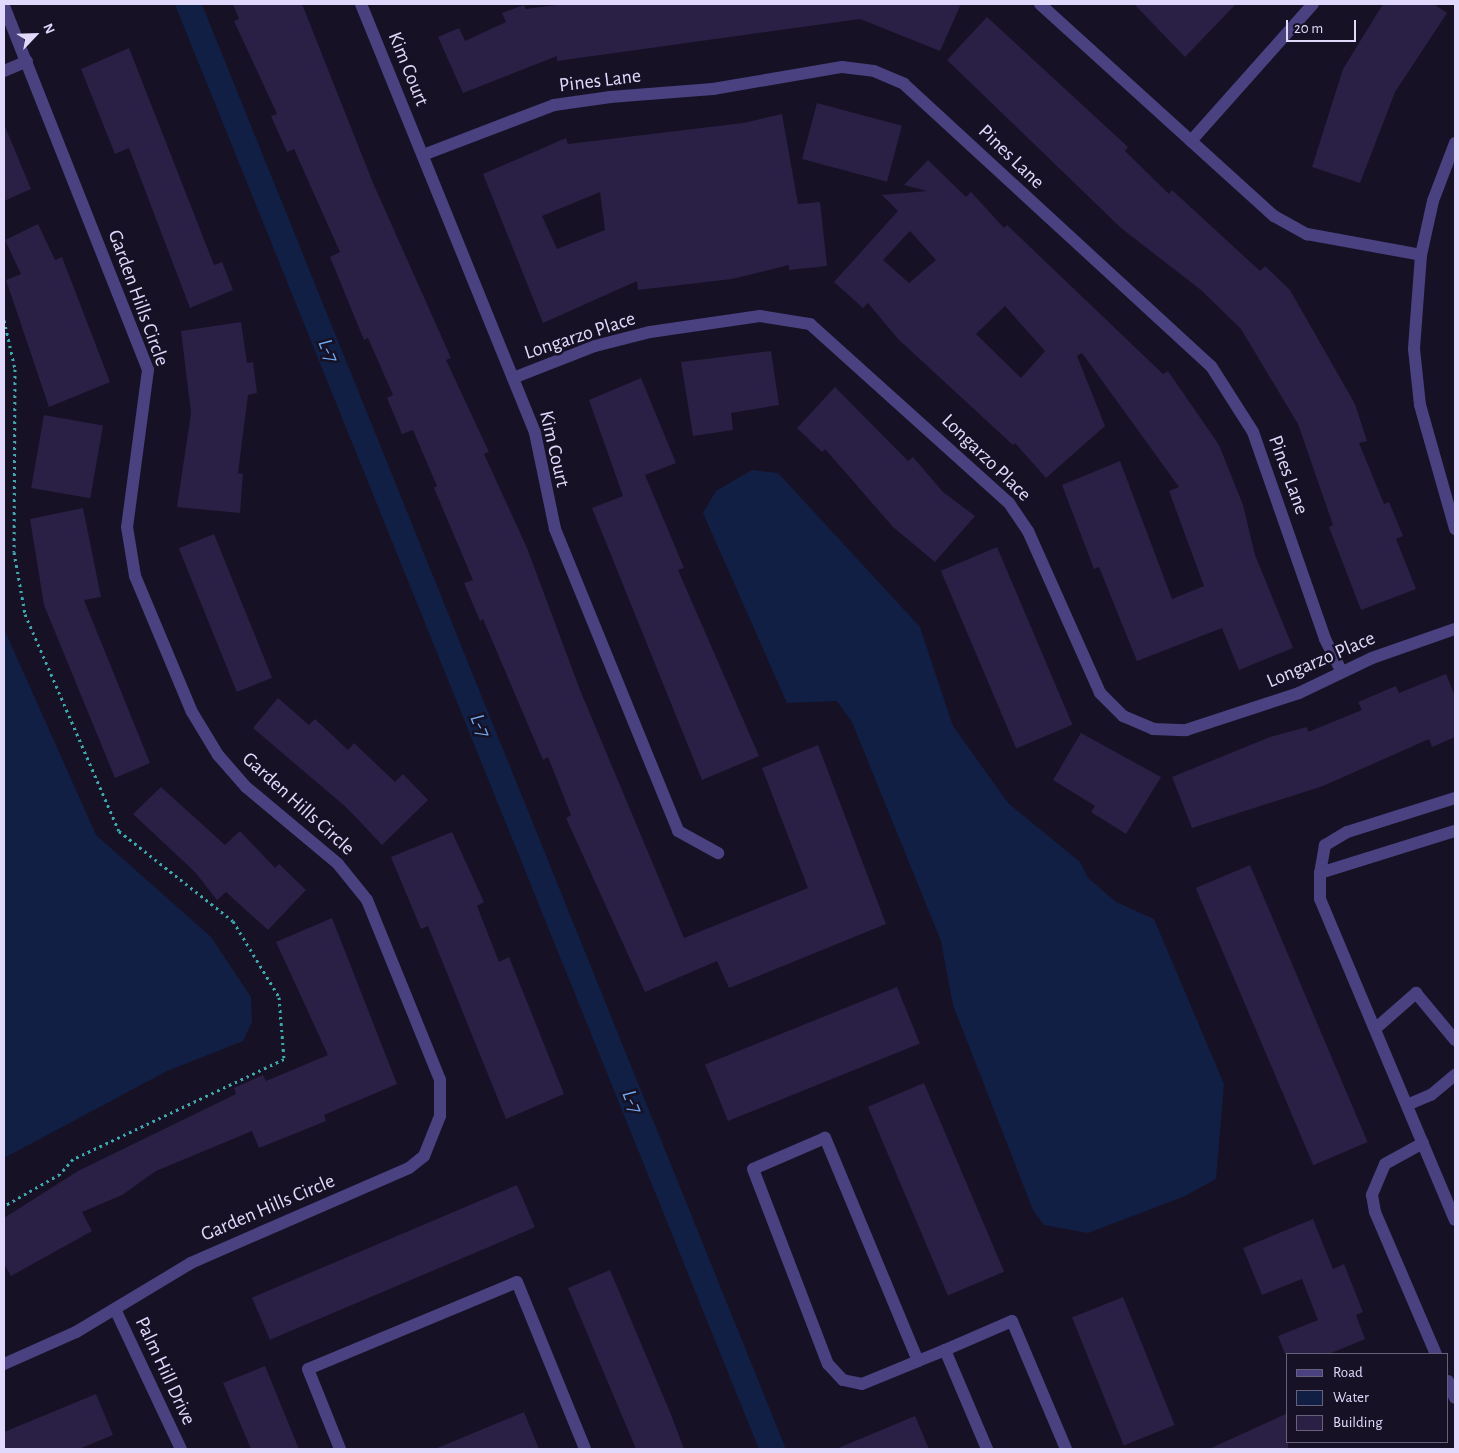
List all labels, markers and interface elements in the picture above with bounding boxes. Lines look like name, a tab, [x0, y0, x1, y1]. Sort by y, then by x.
north arrow	[10, 10, 60, 60]
scale bar	[1289, 10, 1359, 42]
text: 20 m	[1294, 21, 1323, 36]
text: N	[40, 22, 57, 36]
street label: Kim Court	[382, 28, 434, 110]
street label: Pines Lane	[558, 64, 642, 98]
street label: Pines Lane	[973, 120, 1049, 194]
street label: Garden Hills Circle	[102, 227, 174, 369]
street label: Longarzo Place	[521, 307, 639, 365]
water label: L-7	[312, 335, 344, 367]
street label: Kim Court	[534, 408, 574, 490]
street label: Longarzo Place	[936, 409, 1036, 507]
street label: Pines Lane	[1263, 432, 1313, 518]
street label: Longarzo Place	[1263, 626, 1379, 694]
water label: L-7	[464, 710, 496, 742]
street label: Garden Hills Circle	[237, 747, 359, 861]
water label: L-7	[616, 1086, 648, 1118]
street label: Garden Hills Circle	[197, 1169, 339, 1247]
street label: Palm Hill Drive	[129, 1313, 201, 1429]
legend	[1286, 1353, 1449, 1443]
text: Road	[1333, 1365, 1363, 1380]
text: Water	[1333, 1390, 1369, 1405]
text: Building	[1333, 1415, 1383, 1430]

